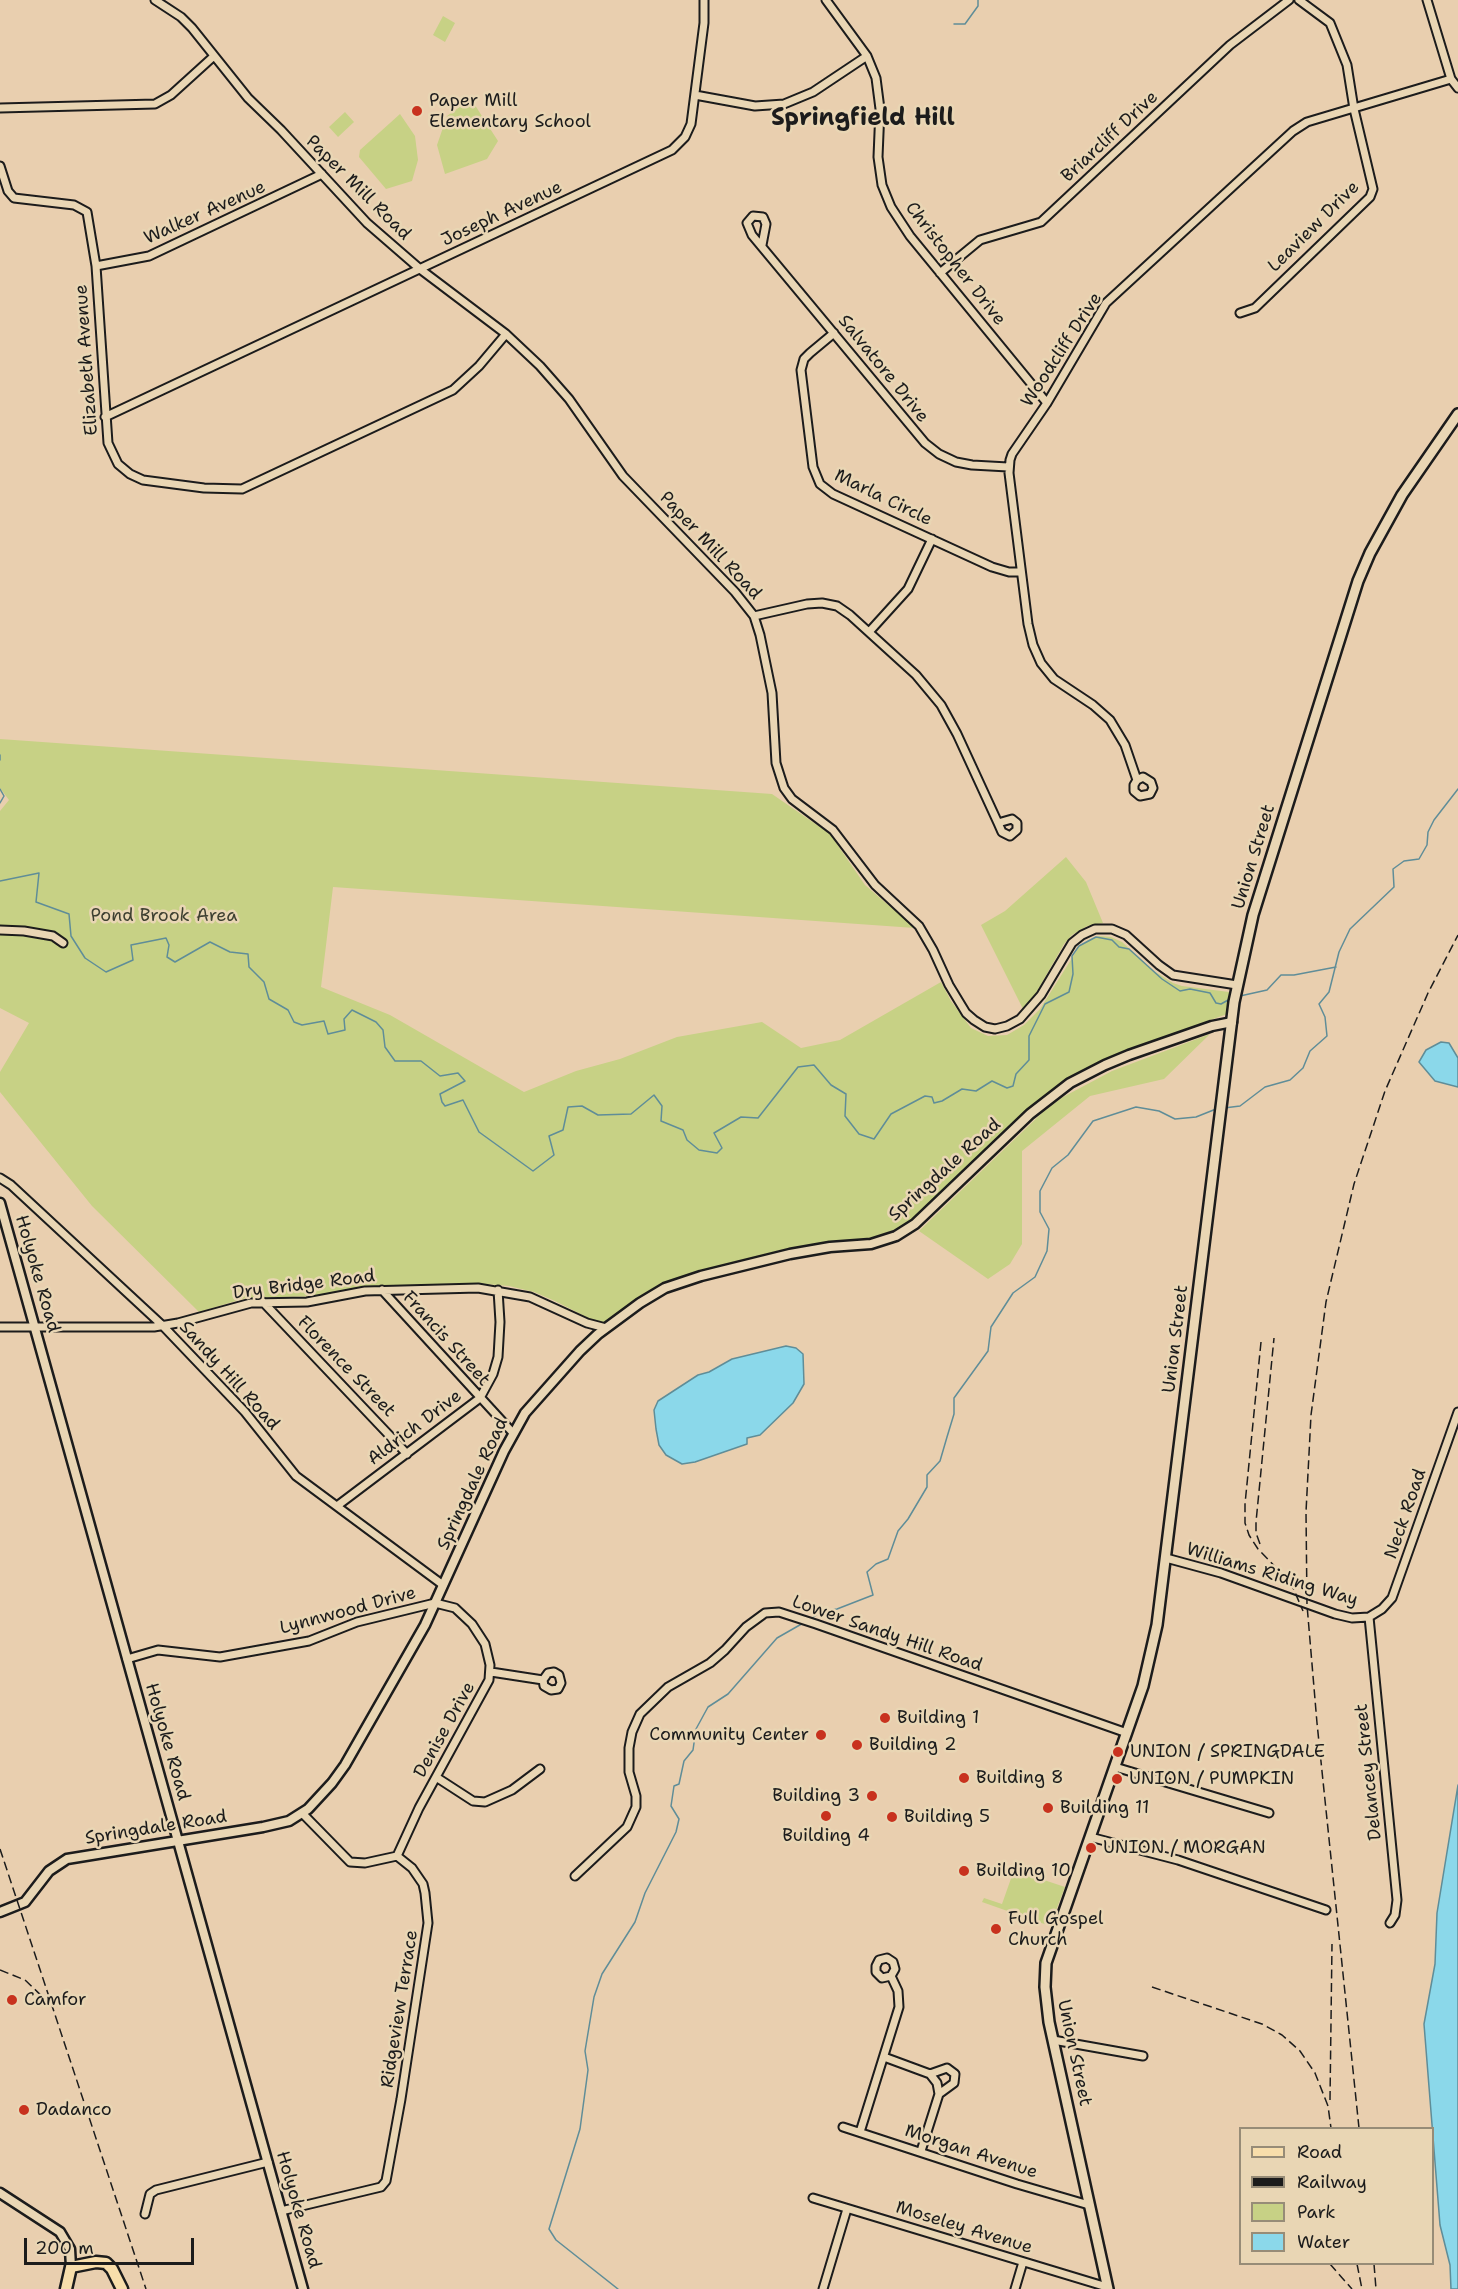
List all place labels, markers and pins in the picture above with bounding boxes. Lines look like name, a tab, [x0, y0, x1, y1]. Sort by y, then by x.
place label: Paper Mill Elementary School	[429, 90, 591, 132]
marker: Paper Mill Elementary School	[410, 104, 424, 118]
place label: Building 1	[897, 1707, 980, 1729]
marker: Building 1	[878, 1711, 892, 1725]
place label: Community Center	[649, 1724, 809, 1746]
marker: Community Center	[814, 1728, 828, 1742]
place label: Building 2	[869, 1734, 957, 1756]
marker: Building 2	[850, 1738, 864, 1752]
place label: UNION / SPRINGDALE	[1130, 1741, 1325, 1763]
marker: UNION / SPRINGDALE	[1111, 1745, 1125, 1759]
place label: Building 8	[976, 1767, 1064, 1789]
place label: UNION / PUMPKIN	[1129, 1768, 1294, 1790]
marker: Building 8	[957, 1771, 971, 1785]
marker: UNION / PUMPKIN	[1110, 1772, 1124, 1786]
place label: Building 3	[772, 1785, 860, 1807]
marker: Building 3	[865, 1789, 879, 1803]
place label: Building 11	[1060, 1797, 1150, 1819]
marker: Building 11	[1041, 1801, 1055, 1815]
place label: Building 5	[904, 1806, 990, 1828]
marker: Building 4	[819, 1809, 833, 1823]
marker: Building 5	[885, 1810, 899, 1824]
place label: Building 4	[782, 1825, 870, 1847]
place label: UNION / MORGAN	[1103, 1837, 1266, 1859]
marker: UNION / MORGAN	[1084, 1841, 1098, 1855]
place label: Building 10	[976, 1860, 1071, 1882]
marker: Building 10	[957, 1864, 971, 1878]
place label: Full Gospel Church	[1008, 1908, 1103, 1950]
marker: Full Gospel Church	[989, 1922, 1003, 1936]
place label: Camfor	[24, 1989, 87, 2011]
marker: Camfor	[5, 1993, 19, 2007]
place label: Dadanco	[36, 2099, 112, 2121]
marker: Dadanco	[17, 2103, 31, 2117]

